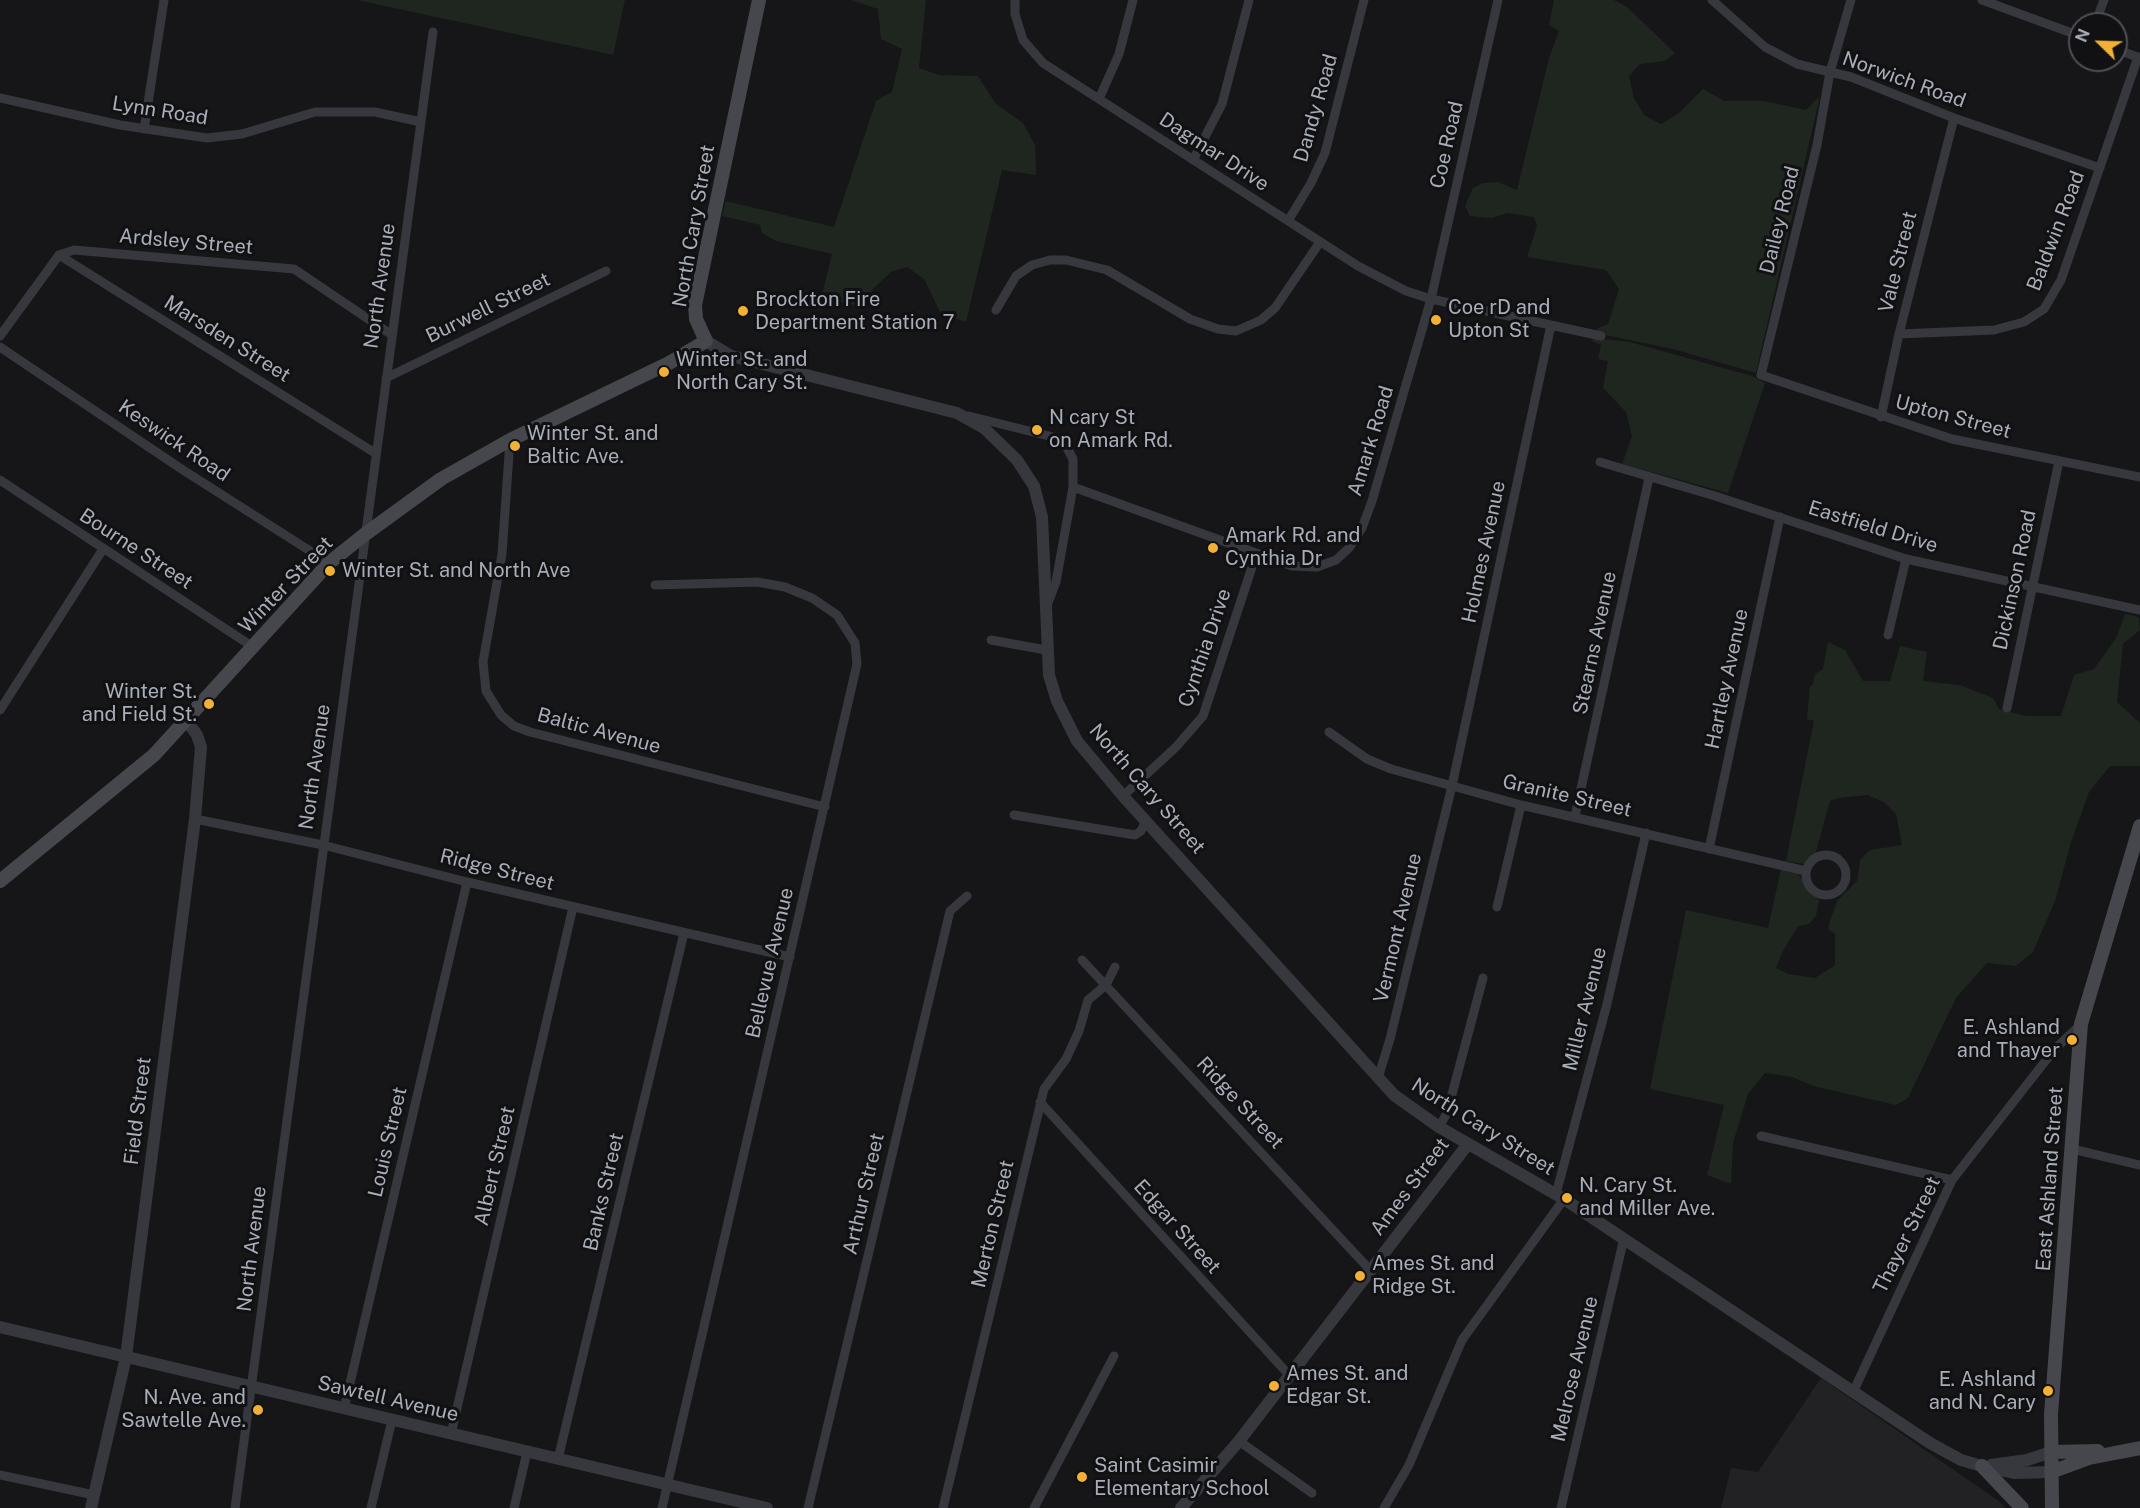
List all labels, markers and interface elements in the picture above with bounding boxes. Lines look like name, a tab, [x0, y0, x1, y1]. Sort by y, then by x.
north arrow	[2068, 12, 2128, 72]
text: N	[2072, 26, 2094, 45]
street label: Norwich Road	[1839, 47, 1969, 113]
street label: Dandy Road	[1289, 51, 1343, 165]
street label: Lynn Road	[110, 92, 210, 130]
street label: Coe Road	[1425, 99, 1469, 191]
street label: Dagmar Drive	[1155, 108, 1273, 196]
street label: North Cary Street	[668, 143, 720, 309]
street label: Dailey Road	[1755, 164, 1805, 276]
street label: Baldwin Road	[2022, 168, 2090, 294]
street label: Vale Street	[1874, 209, 1922, 315]
street label: North Avenue	[359, 222, 401, 350]
street label: Ardsley Street	[118, 224, 254, 260]
street label: Burwell Street	[422, 268, 554, 348]
place label: Brockton Fire Department Station 7	[755, 288, 955, 335]
street label: Marsden Street	[159, 290, 295, 388]
place label: Coe rD and Upton St	[1448, 296, 1550, 343]
marker: Brockton Fire Department Station 7	[736, 304, 750, 318]
marker: Coe rD and Upton St	[1429, 313, 1443, 327]
place label: Winter St. and North Cary St.	[676, 348, 808, 395]
marker: Winter St. and North Cary St.	[657, 365, 671, 379]
street label: Amark Road	[1343, 383, 1399, 499]
street label: Upton Street	[1892, 390, 2014, 444]
street label: Keswick Road	[114, 395, 234, 487]
place label: N cary St on Amark Rd.	[1049, 406, 1173, 453]
place label: Winter St. and Baltic Ave.	[527, 422, 658, 469]
marker: N cary St on Amark Rd.	[1030, 423, 1044, 437]
marker: Winter St. and Baltic Ave.	[508, 439, 522, 453]
street label: Holmes Avenue	[1457, 479, 1511, 625]
street label: Eastfield Drive	[1805, 496, 1941, 558]
street label: Bourne Street	[75, 503, 197, 595]
street label: Dickinson Road	[1988, 508, 2042, 652]
place label: Amark Rd. and Cynthia Dr	[1225, 524, 1360, 571]
street label: Winter Street	[234, 532, 338, 638]
marker: Amark Rd. and Cynthia Dr	[1206, 541, 1220, 555]
place label: Winter St. and North Ave	[342, 559, 570, 583]
marker: Winter St. and North Ave	[323, 564, 337, 578]
street label: Stearns Avenue	[1568, 569, 1622, 717]
street label: Cynthia Drive	[1174, 586, 1236, 710]
street label: Hartley Avenue	[1700, 607, 1754, 751]
place label: Winter St. and Field St.	[82, 680, 197, 727]
marker: Winter St. and Field St.	[202, 697, 216, 711]
street label: North Avenue	[294, 703, 336, 831]
street label: Baltic Avenue	[535, 703, 663, 759]
street label: North Cary Street	[1084, 719, 1210, 859]
street label: Granite Street	[1500, 769, 1634, 823]
street label: Ridge Street	[437, 844, 557, 896]
street label: Vermont Avenue	[1369, 851, 1427, 1005]
street label: Bellevue Avenue	[741, 885, 799, 1041]
street label: Miller Avenue	[1558, 945, 1612, 1073]
place label: E. Ashland and Thayer	[1957, 1016, 2060, 1063]
marker: E. Ashland and Thayer	[2065, 1033, 2079, 1047]
street label: Ridge Street	[1191, 1052, 1289, 1154]
street label: Field Street	[119, 1055, 157, 1167]
street label: North Cary Street	[1407, 1073, 1559, 1181]
street label: Louis Street	[364, 1084, 412, 1200]
street label: East Ashland Street	[2032, 1086, 2068, 1272]
street label: Albert Street	[470, 1104, 520, 1228]
street label: Banks Street	[579, 1131, 629, 1253]
street label: Arthur Street	[838, 1131, 890, 1257]
street label: Ames Street	[1365, 1133, 1455, 1241]
street label: Merton Street	[967, 1158, 1019, 1290]
street label: Thayer Street	[1868, 1173, 1946, 1297]
place label: N. Cary St. and Miller Ave.	[1579, 1174, 1715, 1221]
street label: Edgar Street	[1128, 1175, 1226, 1279]
street label: North Avenue	[232, 1185, 272, 1313]
marker: N. Cary St. and Miller Ave.	[1560, 1191, 1574, 1205]
place label: Ames St. and Ridge St.	[1372, 1252, 1494, 1299]
marker: Ames St. and Ridge St.	[1353, 1269, 1367, 1283]
street label: Melrose Avenue	[1547, 1294, 1603, 1444]
place label: Ames St. and Edgar St.	[1286, 1362, 1408, 1409]
place label: E. Ashland and N. Cary	[1929, 1368, 2036, 1415]
street label: Sawtell Avenue	[315, 1371, 461, 1427]
marker: Ames St. and Edgar St.	[1267, 1379, 1281, 1393]
marker: E. Ashland and N. Cary	[2041, 1384, 2055, 1398]
place label: N. Ave. and Sawtelle Ave.	[121, 1386, 246, 1433]
marker: N. Ave. and Sawtelle Ave.	[251, 1403, 265, 1417]
place label: Saint Casimir Elementary School	[1094, 1454, 1270, 1501]
marker: Saint Casimir Elementary School	[1075, 1470, 1089, 1484]

